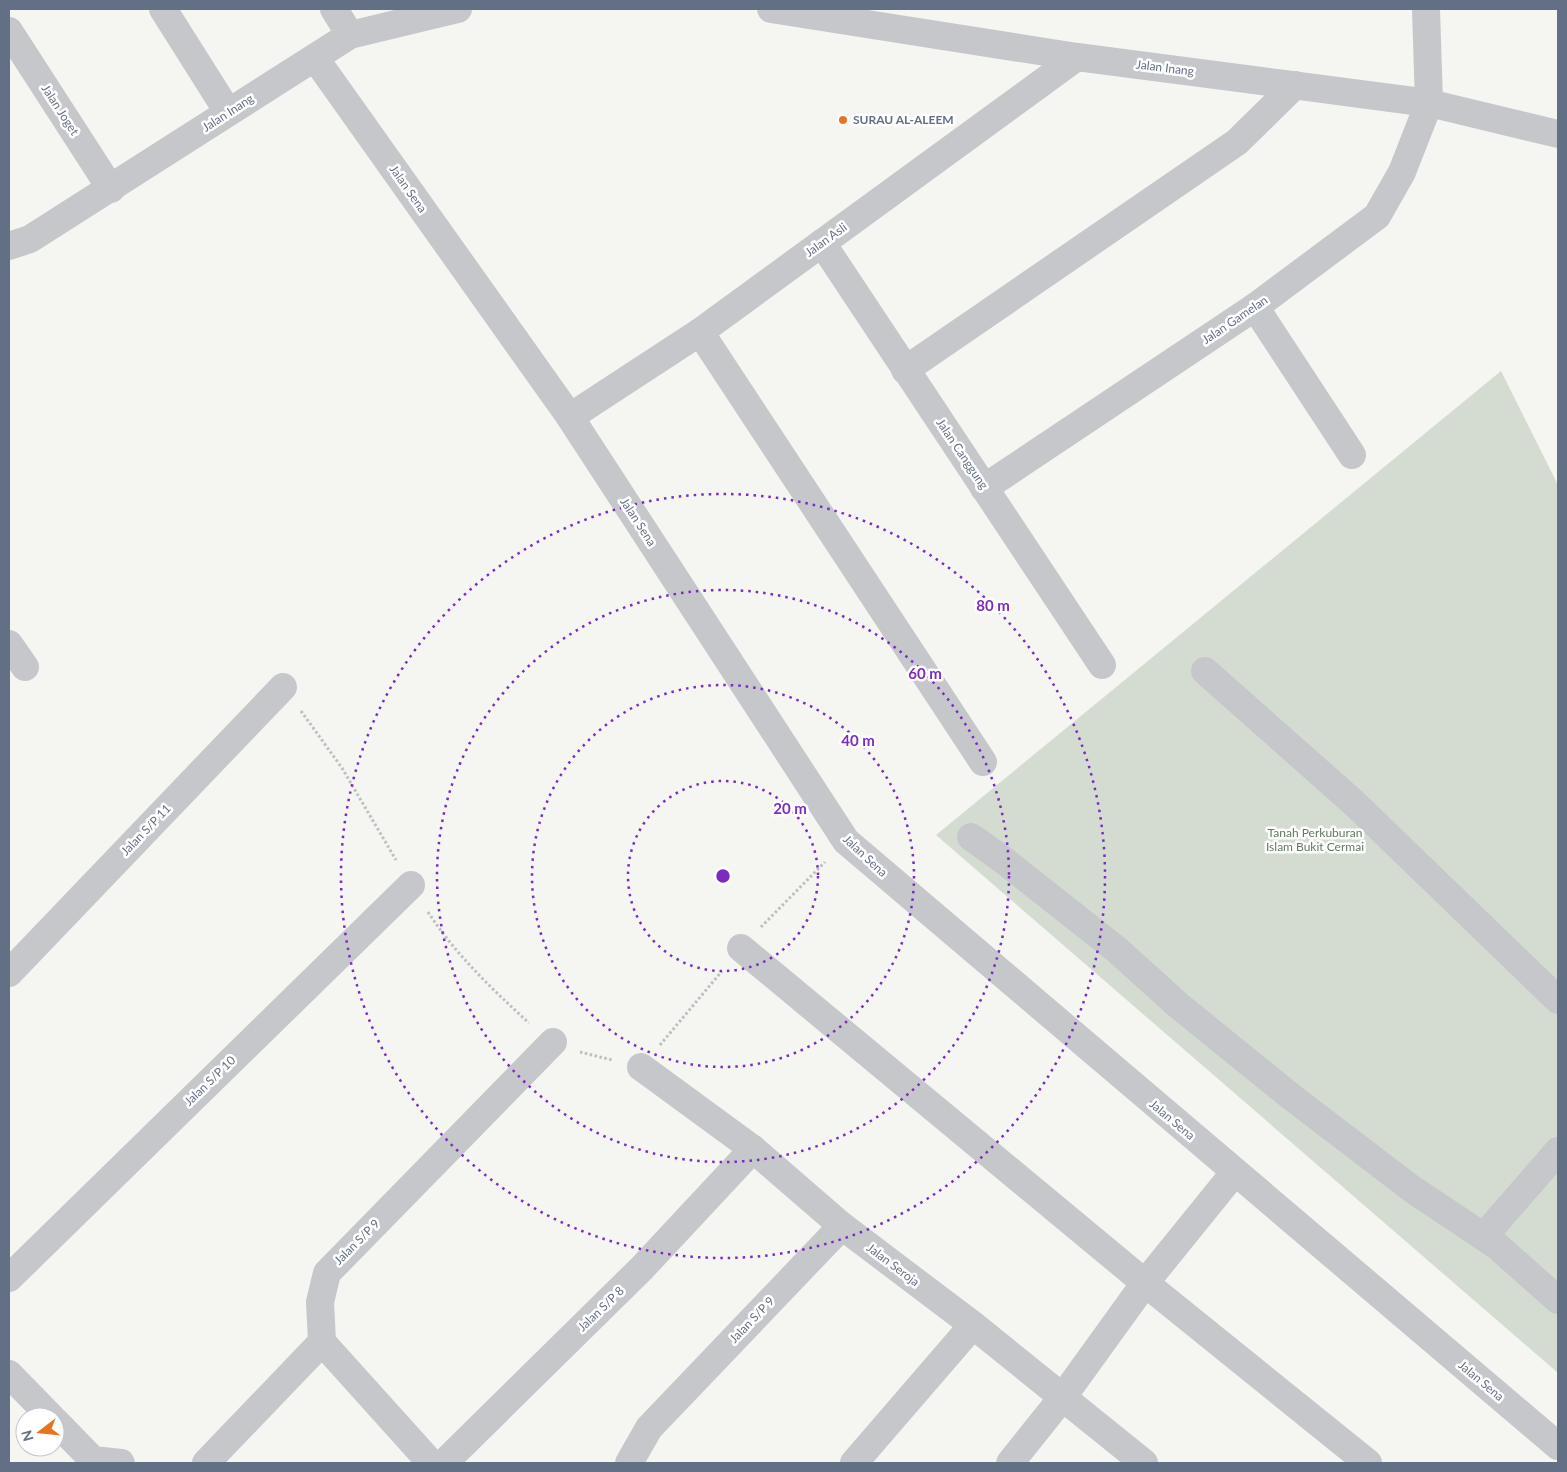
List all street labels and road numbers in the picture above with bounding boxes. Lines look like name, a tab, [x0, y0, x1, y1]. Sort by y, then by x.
street label: Jalan Inang	[1135, 57, 1195, 78]
street label: Jalan Joget	[39, 82, 83, 138]
street label: Jalan Inang	[199, 90, 256, 135]
street label: Jalan Sena	[387, 162, 430, 215]
street label: Jalan Asli	[802, 219, 850, 260]
street label: Jalan Gamelan	[1199, 292, 1270, 347]
street label: Jalan Canggung	[933, 415, 992, 492]
street label: Jalan Sena	[617, 495, 660, 549]
street label: Jalan S/P 11	[118, 801, 174, 858]
street label: Jalan Sena	[840, 831, 891, 880]
street label: Jalan S/P 10	[181, 1053, 238, 1109]
street label: Jalan Sena	[1146, 1096, 1198, 1143]
street label: Jalan S/P 9	[331, 1216, 383, 1268]
street label: Jalan Seroja	[864, 1240, 923, 1289]
street label: Jalan S/P 8	[575, 1283, 627, 1334]
street label: Jalan S/P 9	[726, 1293, 777, 1346]
street label: Jalan Sena	[1455, 1357, 1507, 1404]

